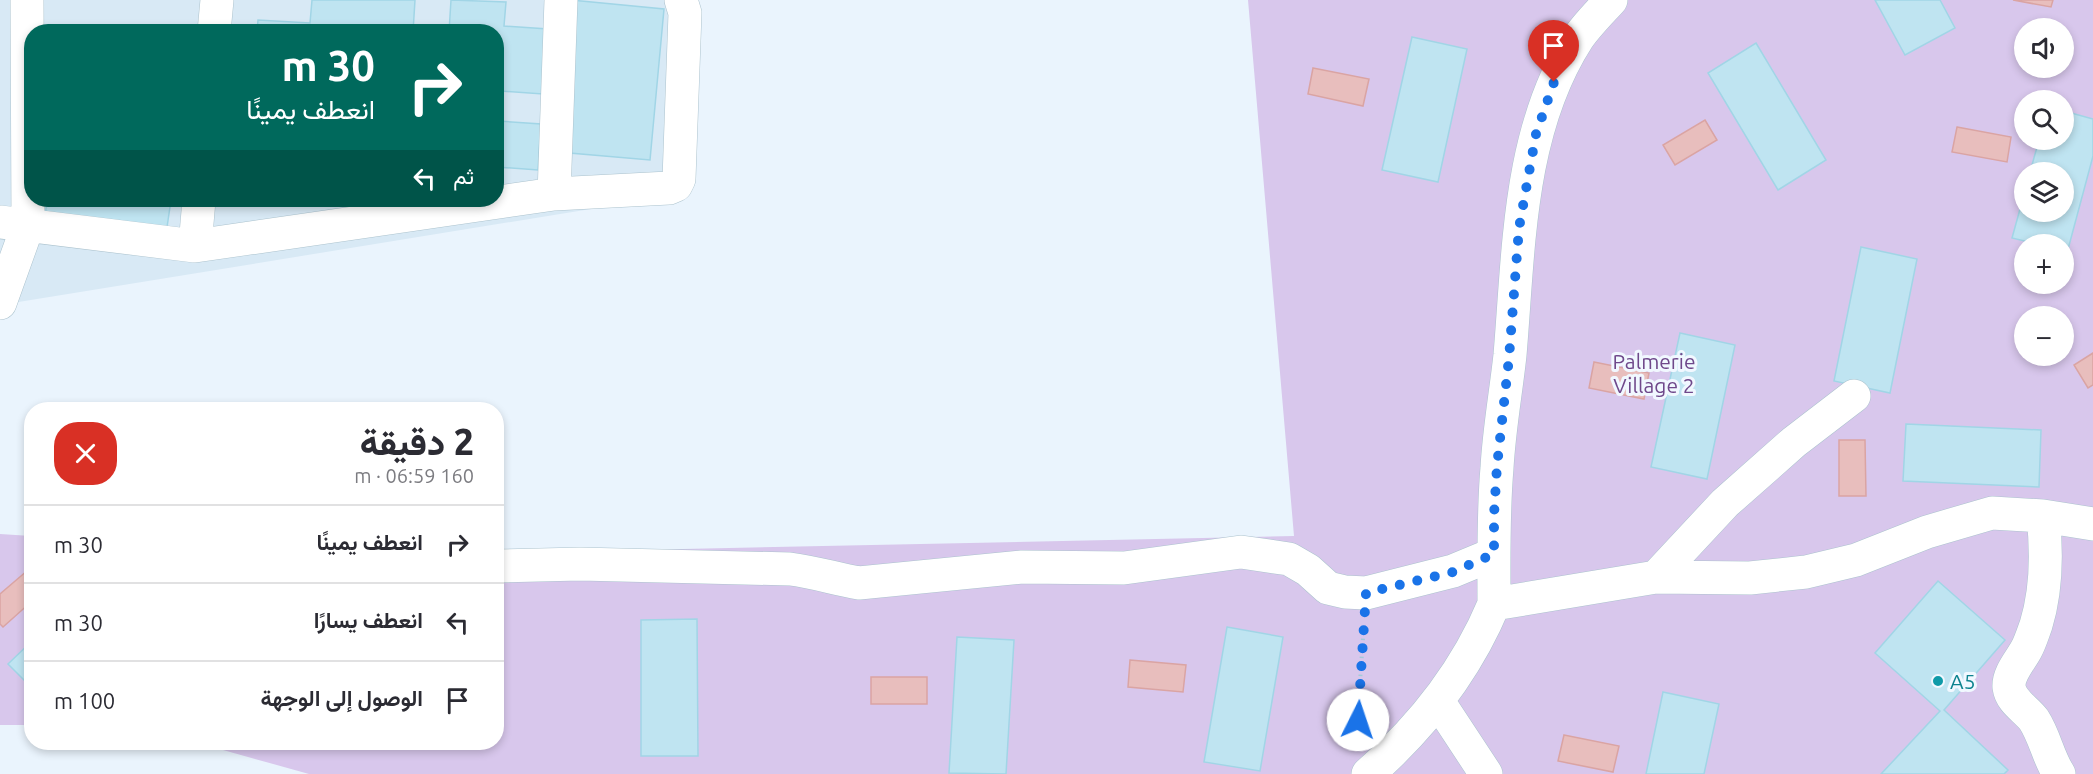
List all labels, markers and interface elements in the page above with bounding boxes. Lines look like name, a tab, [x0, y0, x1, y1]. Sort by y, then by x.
map controls	[2014, 18, 2074, 366]
button: sound	[2014, 18, 2074, 78]
pin	[1528, 20, 1579, 82]
icon: arrive	[1537, 29, 1570, 62]
text: 30 m	[281, 42, 375, 89]
icon: right	[396, 48, 474, 126]
button: search	[2014, 90, 2074, 150]
text: انعطف يمينًا	[246, 94, 375, 124]
icon: left	[408, 162, 441, 195]
button: layers	[2014, 162, 2074, 222]
text: ثم	[453, 163, 474, 188]
button: +	[2014, 234, 2074, 294]
button: −	[2014, 306, 2074, 366]
park label: Palmerie Village 2	[1612, 349, 1696, 397]
text: 2 دقيقة	[360, 421, 474, 462]
button: close	[54, 422, 117, 485]
text: 160 m · 06:59	[354, 464, 474, 487]
icon: right	[441, 528, 474, 561]
text: انعطف يمينًا	[316, 529, 423, 554]
text: 30 m	[54, 532, 103, 557]
icon: left	[441, 606, 474, 639]
text: انعطف يسارًا	[314, 607, 423, 632]
text: 30 m	[54, 610, 103, 635]
place label: A5	[1950, 669, 1976, 693]
marker: A5	[1931, 674, 1945, 688]
icon: arrive	[441, 684, 474, 717]
text: الوصول إلى الوجهة	[260, 685, 423, 710]
text: 100 m	[54, 688, 115, 713]
position arrow	[1326, 688, 1390, 752]

